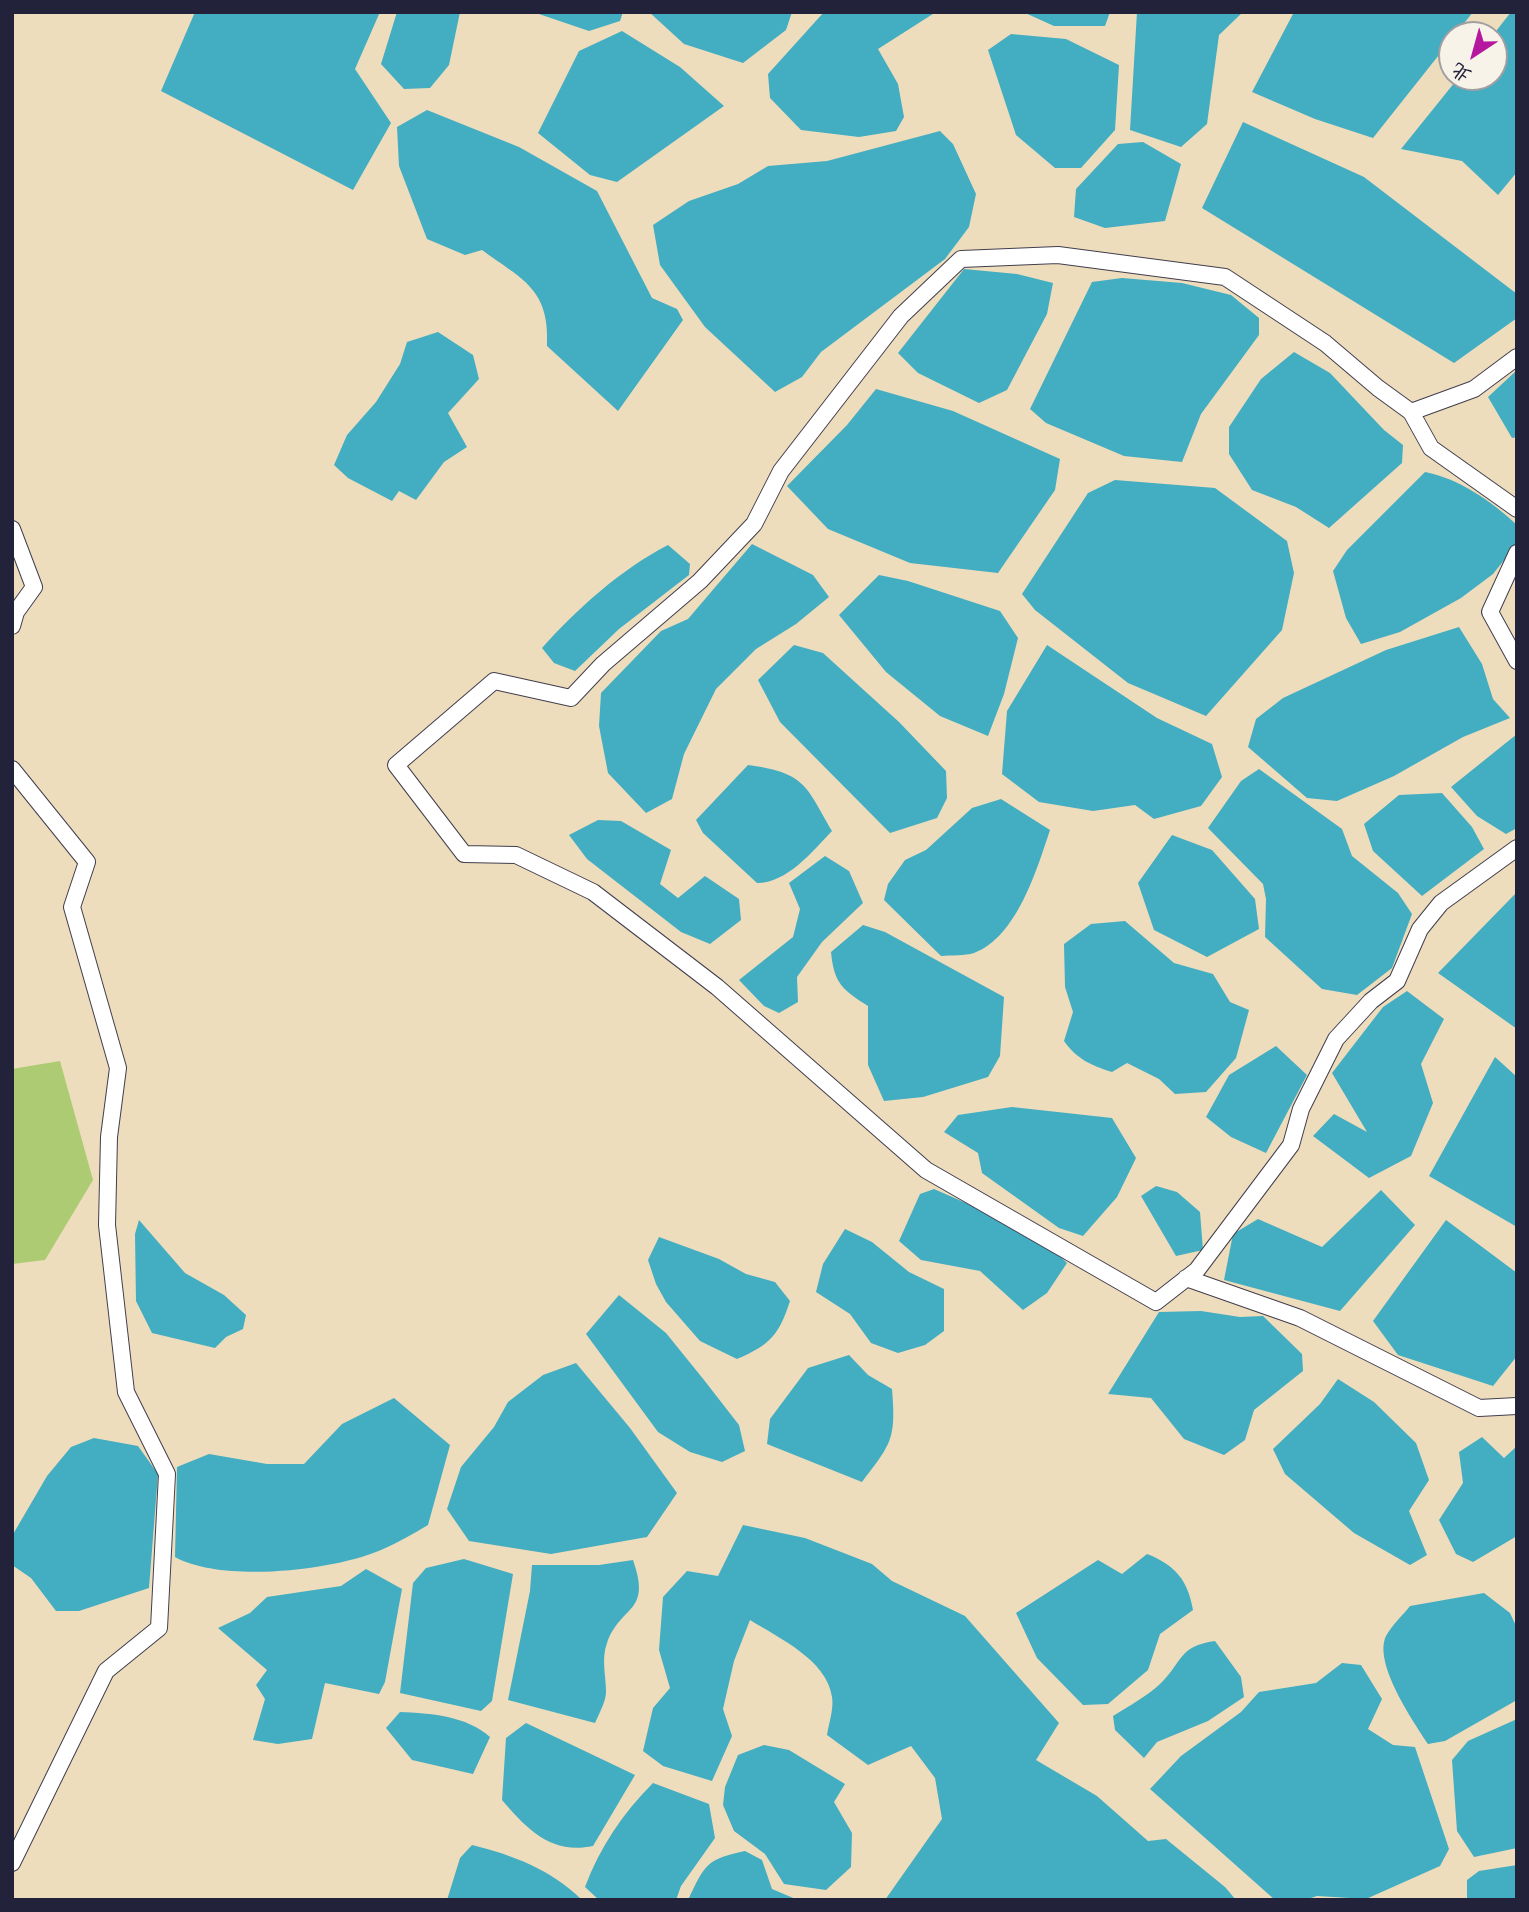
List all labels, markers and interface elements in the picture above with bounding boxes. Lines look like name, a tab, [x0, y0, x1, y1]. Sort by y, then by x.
north arrow	[1438, 21, 1508, 91]
text: 北	[1445, 54, 1478, 89]

